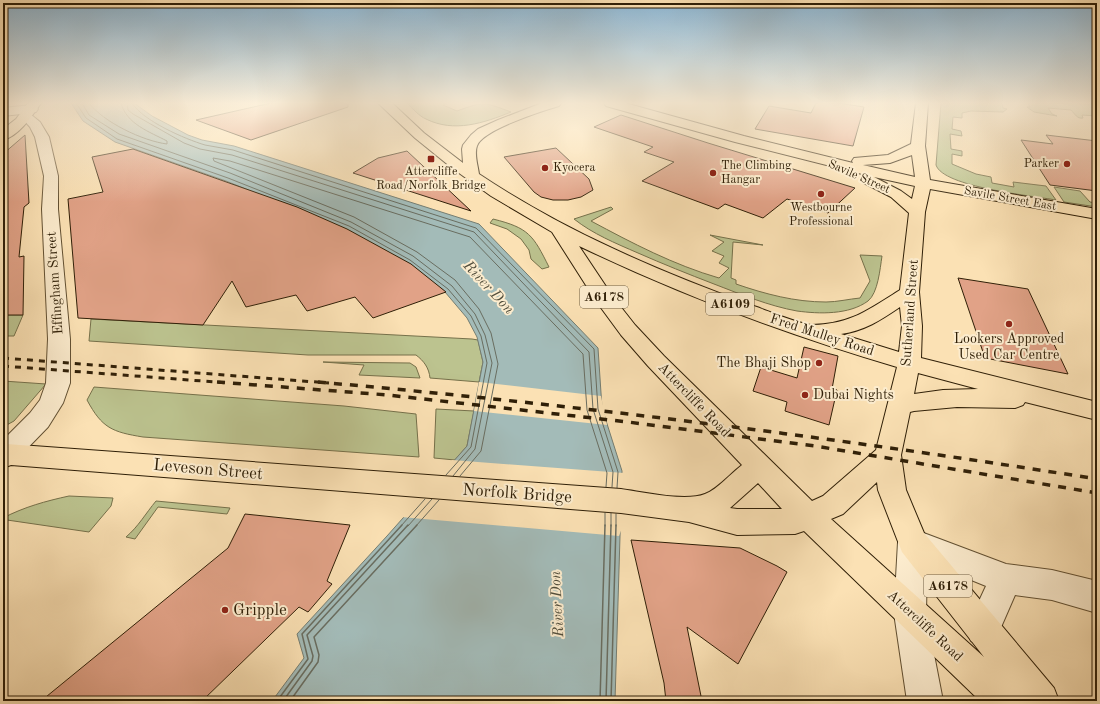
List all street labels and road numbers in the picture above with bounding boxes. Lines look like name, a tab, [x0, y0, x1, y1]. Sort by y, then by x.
street label: Savile Street	[826, 158, 892, 196]
street label: Savile Street East	[963, 185, 1057, 213]
street label: Effingham Street	[44, 231, 66, 335]
street label: Sutherland Street	[899, 259, 921, 367]
road number: A6178	[580, 286, 628, 308]
road number: A6109	[706, 293, 754, 315]
street label: Fred Mulley Road	[768, 312, 876, 358]
street label: Attercliffe Road	[655, 360, 733, 440]
street label: Leveson Street	[152, 457, 264, 483]
street label: Norfolk Bridge	[462, 482, 573, 506]
road number: A6178	[924, 575, 972, 597]
street label: Attercliffe Road	[885, 588, 965, 664]

